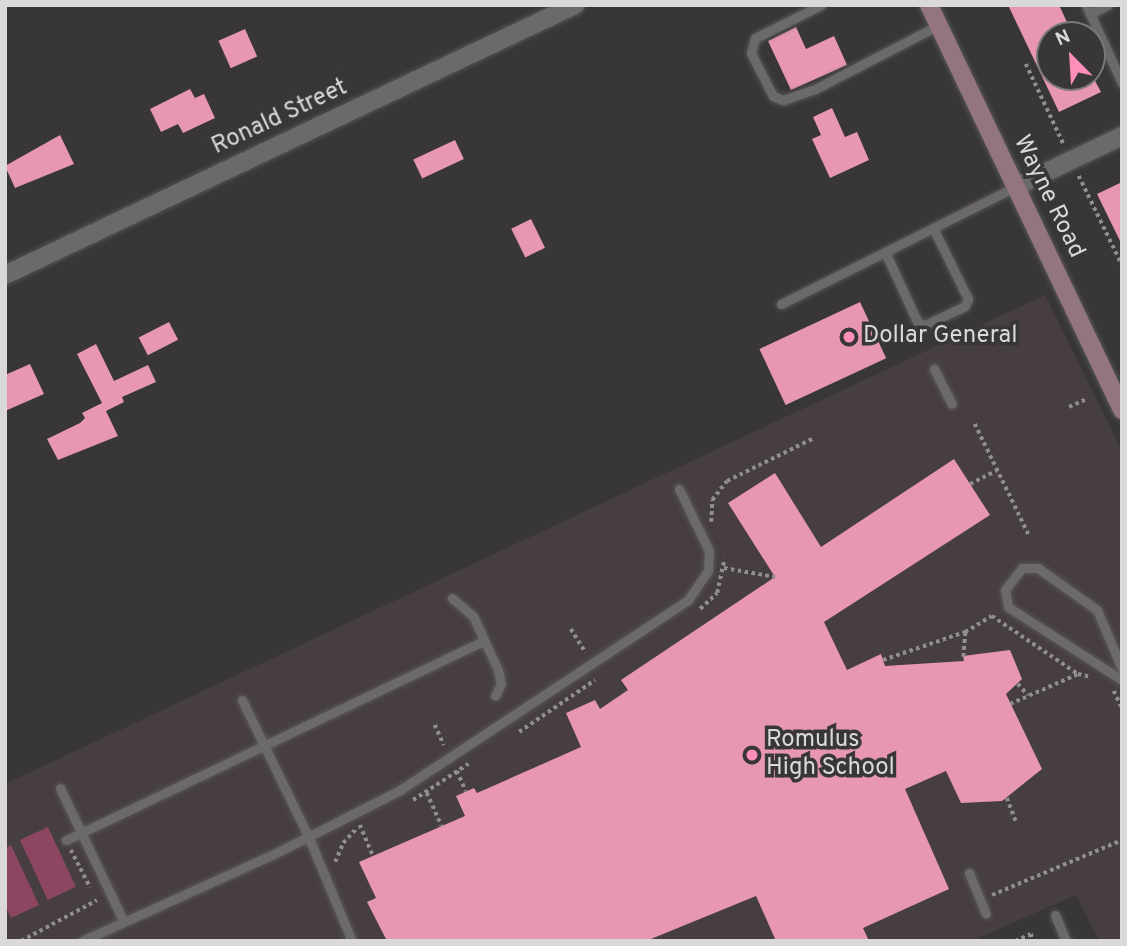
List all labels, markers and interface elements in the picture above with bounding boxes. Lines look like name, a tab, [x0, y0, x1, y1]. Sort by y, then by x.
north arrow	[1036, 21, 1106, 91]
text: N	[1052, 25, 1074, 52]
street label: Ronald Street	[208, 74, 352, 162]
street label: Wayne Road	[1006, 131, 1090, 263]
place label: Dollar General	[863, 323, 1017, 351]
marker: Dollar General	[841, 329, 857, 345]
place label: Romulus High School	[766, 727, 895, 783]
marker: Romulus High School	[744, 747, 760, 763]

